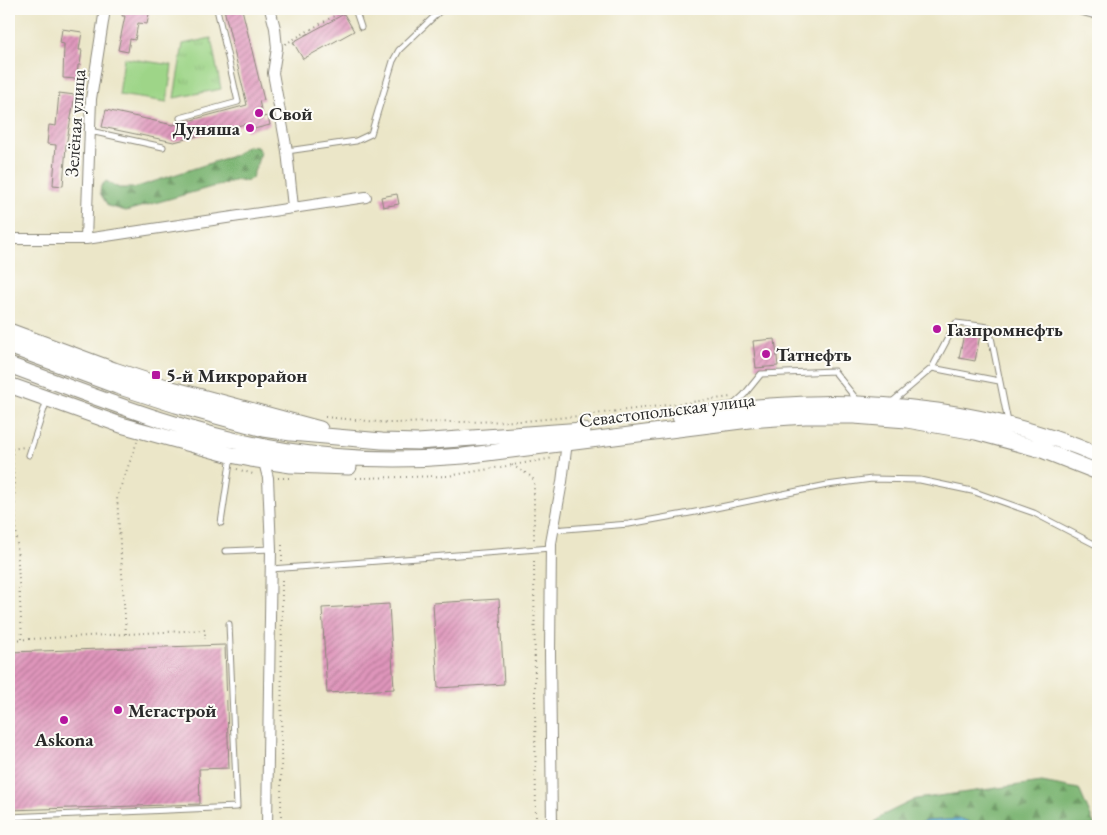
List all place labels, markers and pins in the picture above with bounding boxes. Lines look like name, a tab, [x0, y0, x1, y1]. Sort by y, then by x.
place label: Свой	[269, 101, 312, 126]
marker: Свой	[253, 107, 265, 119]
place label: Дуняша	[172, 116, 241, 141]
marker: Дуняша	[244, 122, 256, 134]
place label: Газпромнефть	[947, 317, 1063, 342]
marker: Газпромнефть	[931, 323, 943, 335]
place label: Татнефть	[776, 342, 852, 367]
marker: Татнефть	[760, 348, 772, 360]
place label: 5-й Микрорайон	[166, 363, 307, 388]
marker: 5-й Микрорайон	[150, 369, 162, 381]
place label: Мегастрой	[128, 698, 216, 723]
marker: Мегастрой	[112, 704, 124, 716]
marker: Askona	[58, 714, 70, 726]
place label: Askona	[33, 727, 94, 752]

